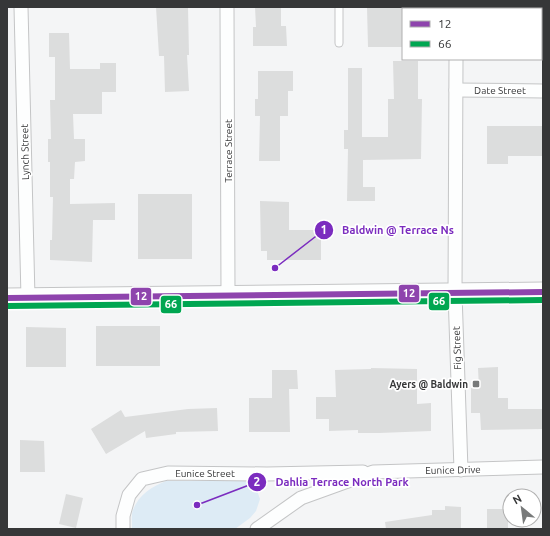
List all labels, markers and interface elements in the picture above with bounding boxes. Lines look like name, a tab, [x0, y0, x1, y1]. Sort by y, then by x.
legend	[402, 8, 542, 60]
text: 12	[438, 17, 452, 30]
text: 66	[438, 37, 452, 50]
street label: Date Street	[474, 85, 526, 96]
street label: Terrace Street	[223, 119, 234, 183]
street label: Lynch Street	[19, 124, 31, 180]
callout: Baldwin @ Terrace Ns	[314, 218, 462, 241]
text: 1	[321, 223, 327, 236]
text: Baldwin @ Terrace Ns	[342, 224, 454, 236]
line badge: 12	[398, 284, 420, 303]
line badge: 12	[130, 287, 152, 306]
text: 12	[403, 287, 415, 299]
text: 12	[135, 290, 147, 302]
line badge: 66	[428, 292, 450, 311]
line badge: 66	[160, 295, 182, 314]
text: 66	[433, 295, 445, 307]
text: 66	[165, 298, 177, 310]
street label: Fig Street	[451, 326, 463, 370]
place label: Ayers @ Baldwin	[390, 379, 468, 390]
marker: Ayers @ Baldwin	[471, 379, 481, 389]
street label: Eunice Drive	[425, 464, 481, 476]
street label: Eunice Street	[175, 468, 235, 479]
callout: Dahlia Terrace North Park	[247, 471, 416, 494]
text: 2	[254, 475, 261, 488]
text: Dahlia Terrace North Park	[275, 476, 409, 488]
north arrow	[502, 488, 542, 528]
text: N	[511, 492, 524, 506]

